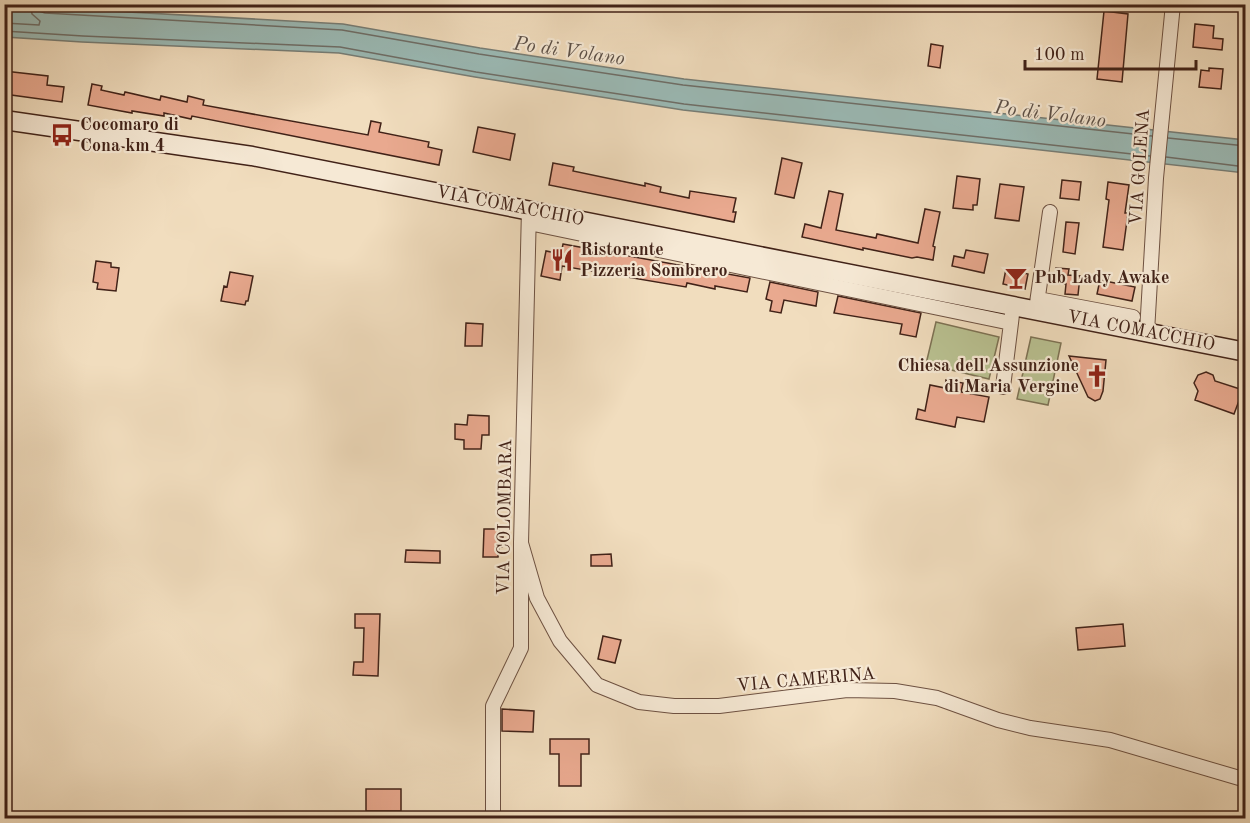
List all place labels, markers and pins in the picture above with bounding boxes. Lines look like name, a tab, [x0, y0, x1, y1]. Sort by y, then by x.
place label: Cocomaro di Cona km 4	[80, 116, 179, 155]
bus stop icon: Cocomaro di Cona km 4	[49, 122, 75, 148]
place label: Ristorante Pizzeria Sombrero	[580, 241, 728, 280]
restaurant icon: Ristorante Pizzeria Sombrero	[549, 247, 575, 273]
bar icon: Pub Lady Awake	[1003, 265, 1029, 291]
place label: Pub Lady Awake	[1034, 269, 1169, 287]
place label: Chiesa dell'Assunzione di Maria Vergine	[898, 357, 1079, 396]
church icon: Chiesa dell'Assunzione di Maria Vergine	[1084, 363, 1110, 389]

